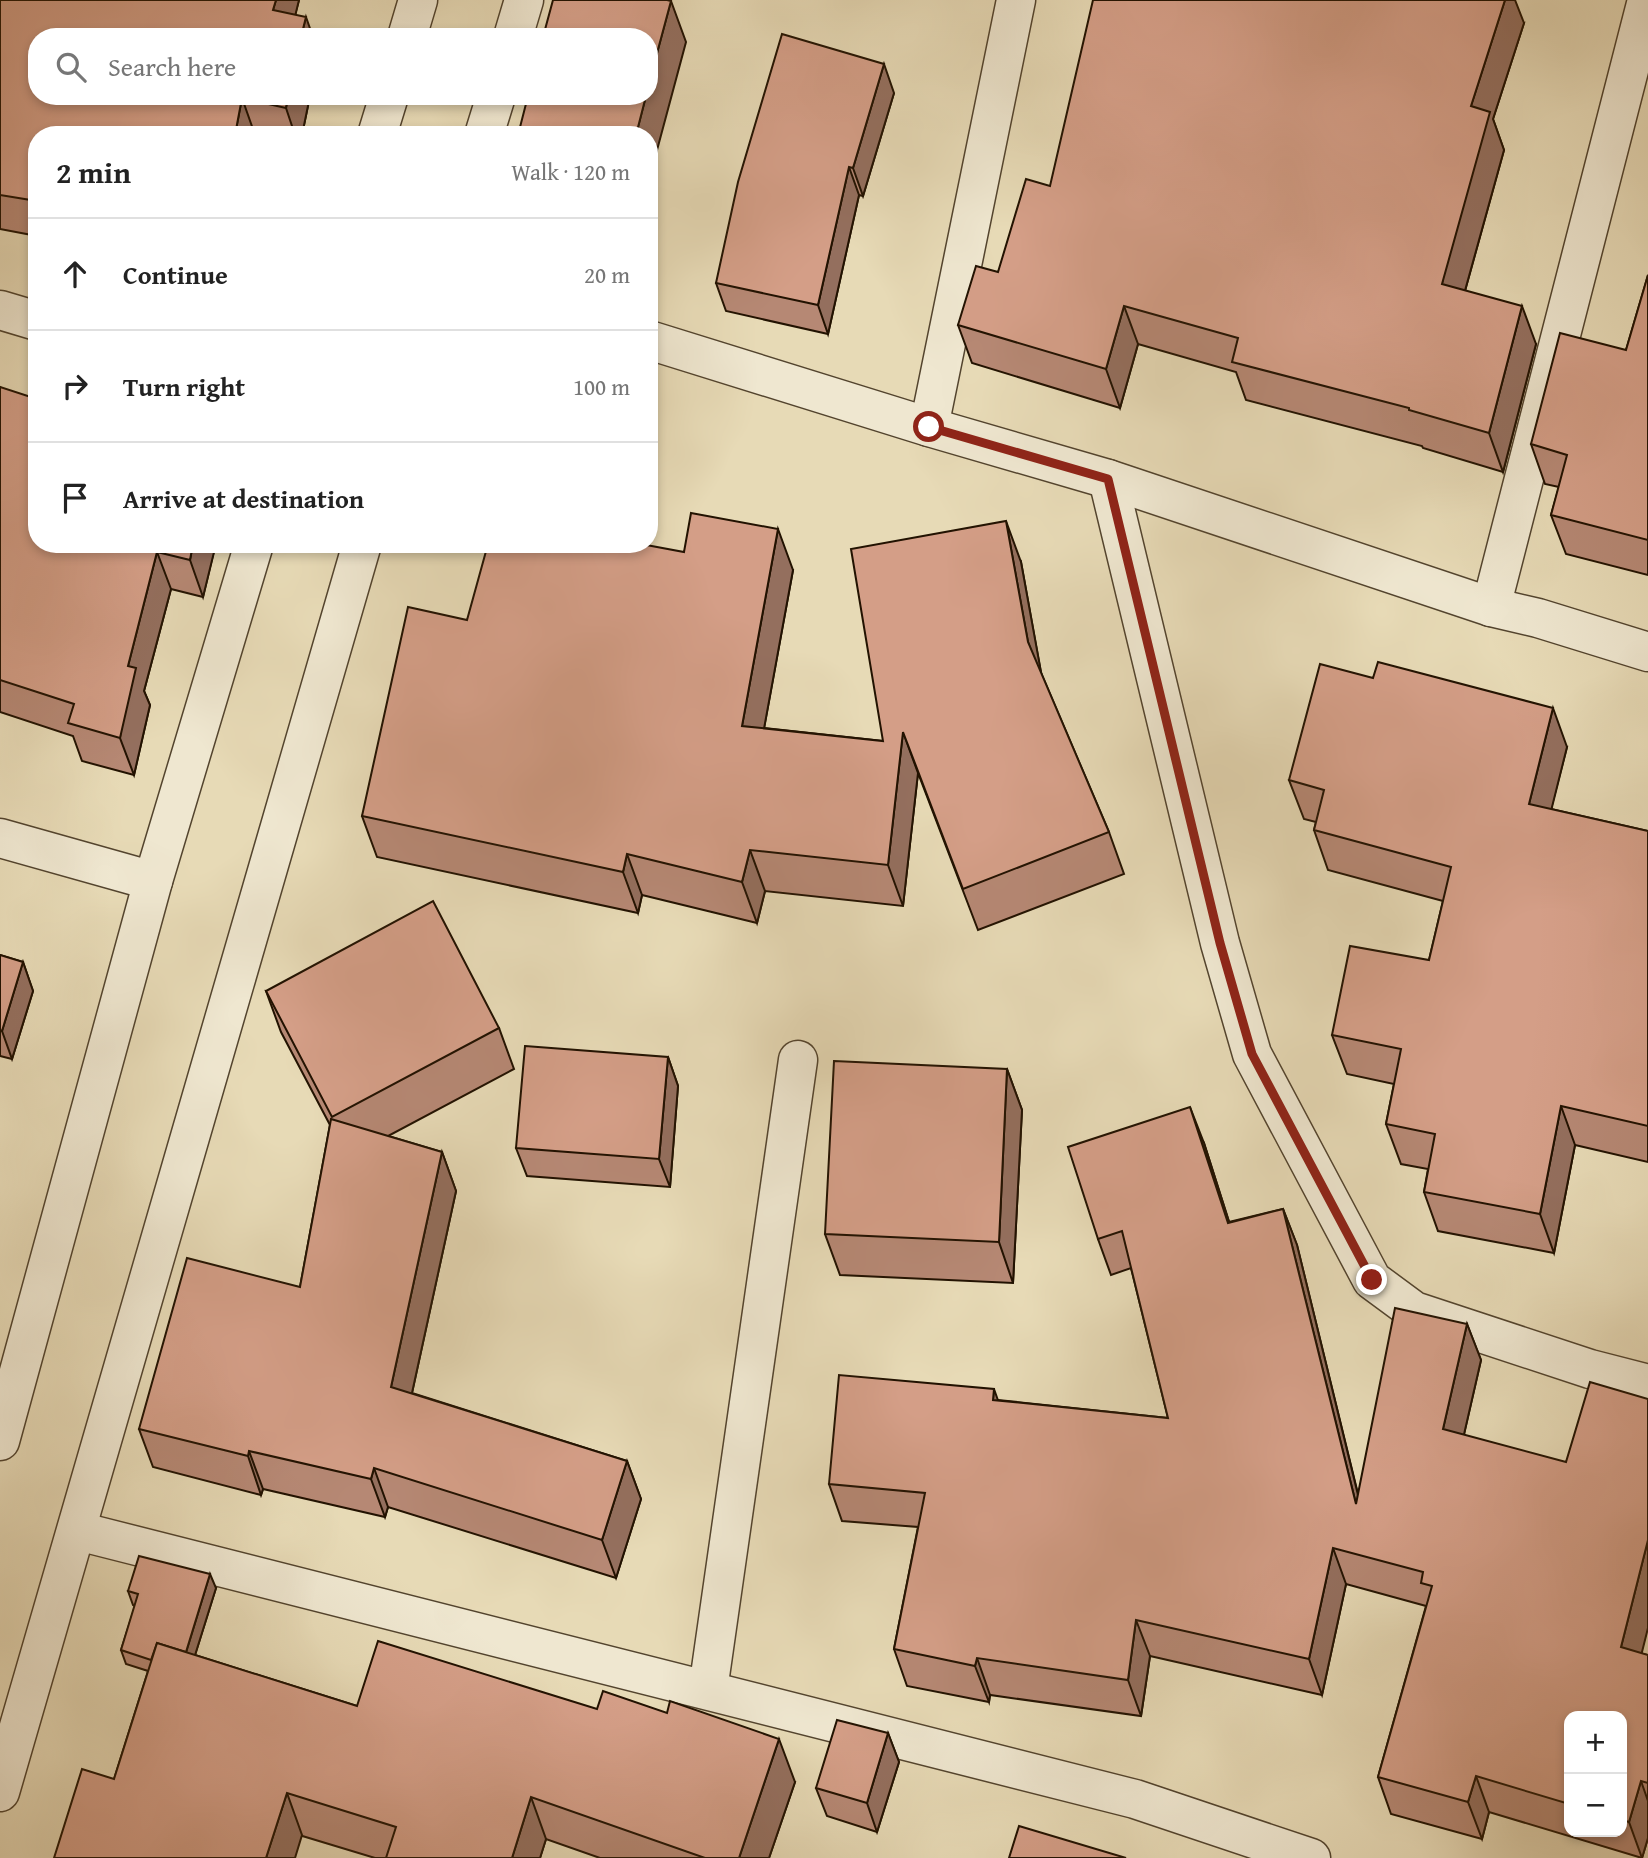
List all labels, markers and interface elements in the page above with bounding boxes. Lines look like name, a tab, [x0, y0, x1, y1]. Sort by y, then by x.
search box	[28, 28, 658, 105]
text: Search here	[108, 47, 236, 86]
icon: search	[52, 48, 90, 86]
text: 2 min	[56, 150, 131, 194]
text: Walk · 120 m	[511, 155, 630, 188]
icon: ahead	[56, 255, 94, 293]
text: Continue	[123, 255, 228, 294]
text: 20 m	[584, 258, 630, 291]
icon: right	[56, 367, 94, 405]
text: Turn right	[123, 367, 245, 406]
text: 100 m	[573, 370, 630, 403]
route start	[913, 411, 944, 442]
icon: arrive	[56, 479, 94, 517]
text: Arrive at destination	[123, 479, 364, 518]
route end	[1356, 1264, 1387, 1295]
map controls	[1564, 1711, 1627, 1837]
button: +	[1564, 1711, 1627, 1774]
button: −	[1564, 1774, 1627, 1837]

